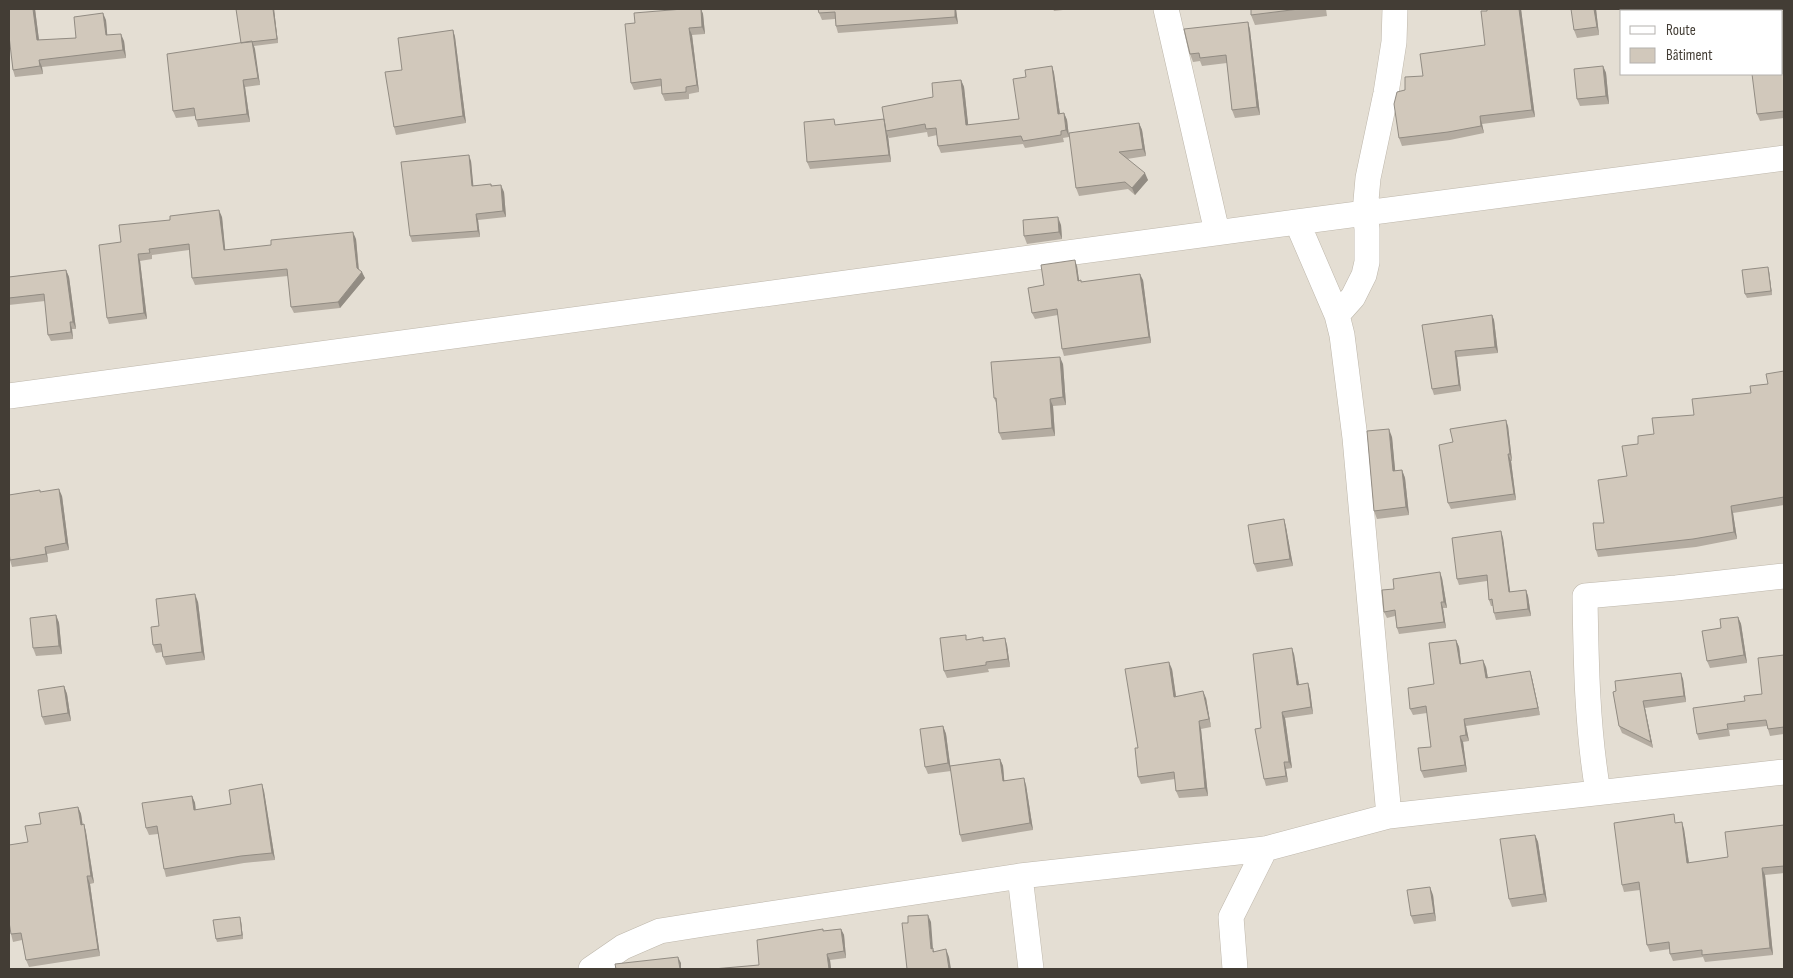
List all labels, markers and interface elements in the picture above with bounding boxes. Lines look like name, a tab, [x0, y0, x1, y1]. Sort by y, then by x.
legend	[1620, 10, 1783, 75]
text: Route	[1666, 21, 1696, 40]
text: Bâtiment	[1666, 46, 1713, 65]

